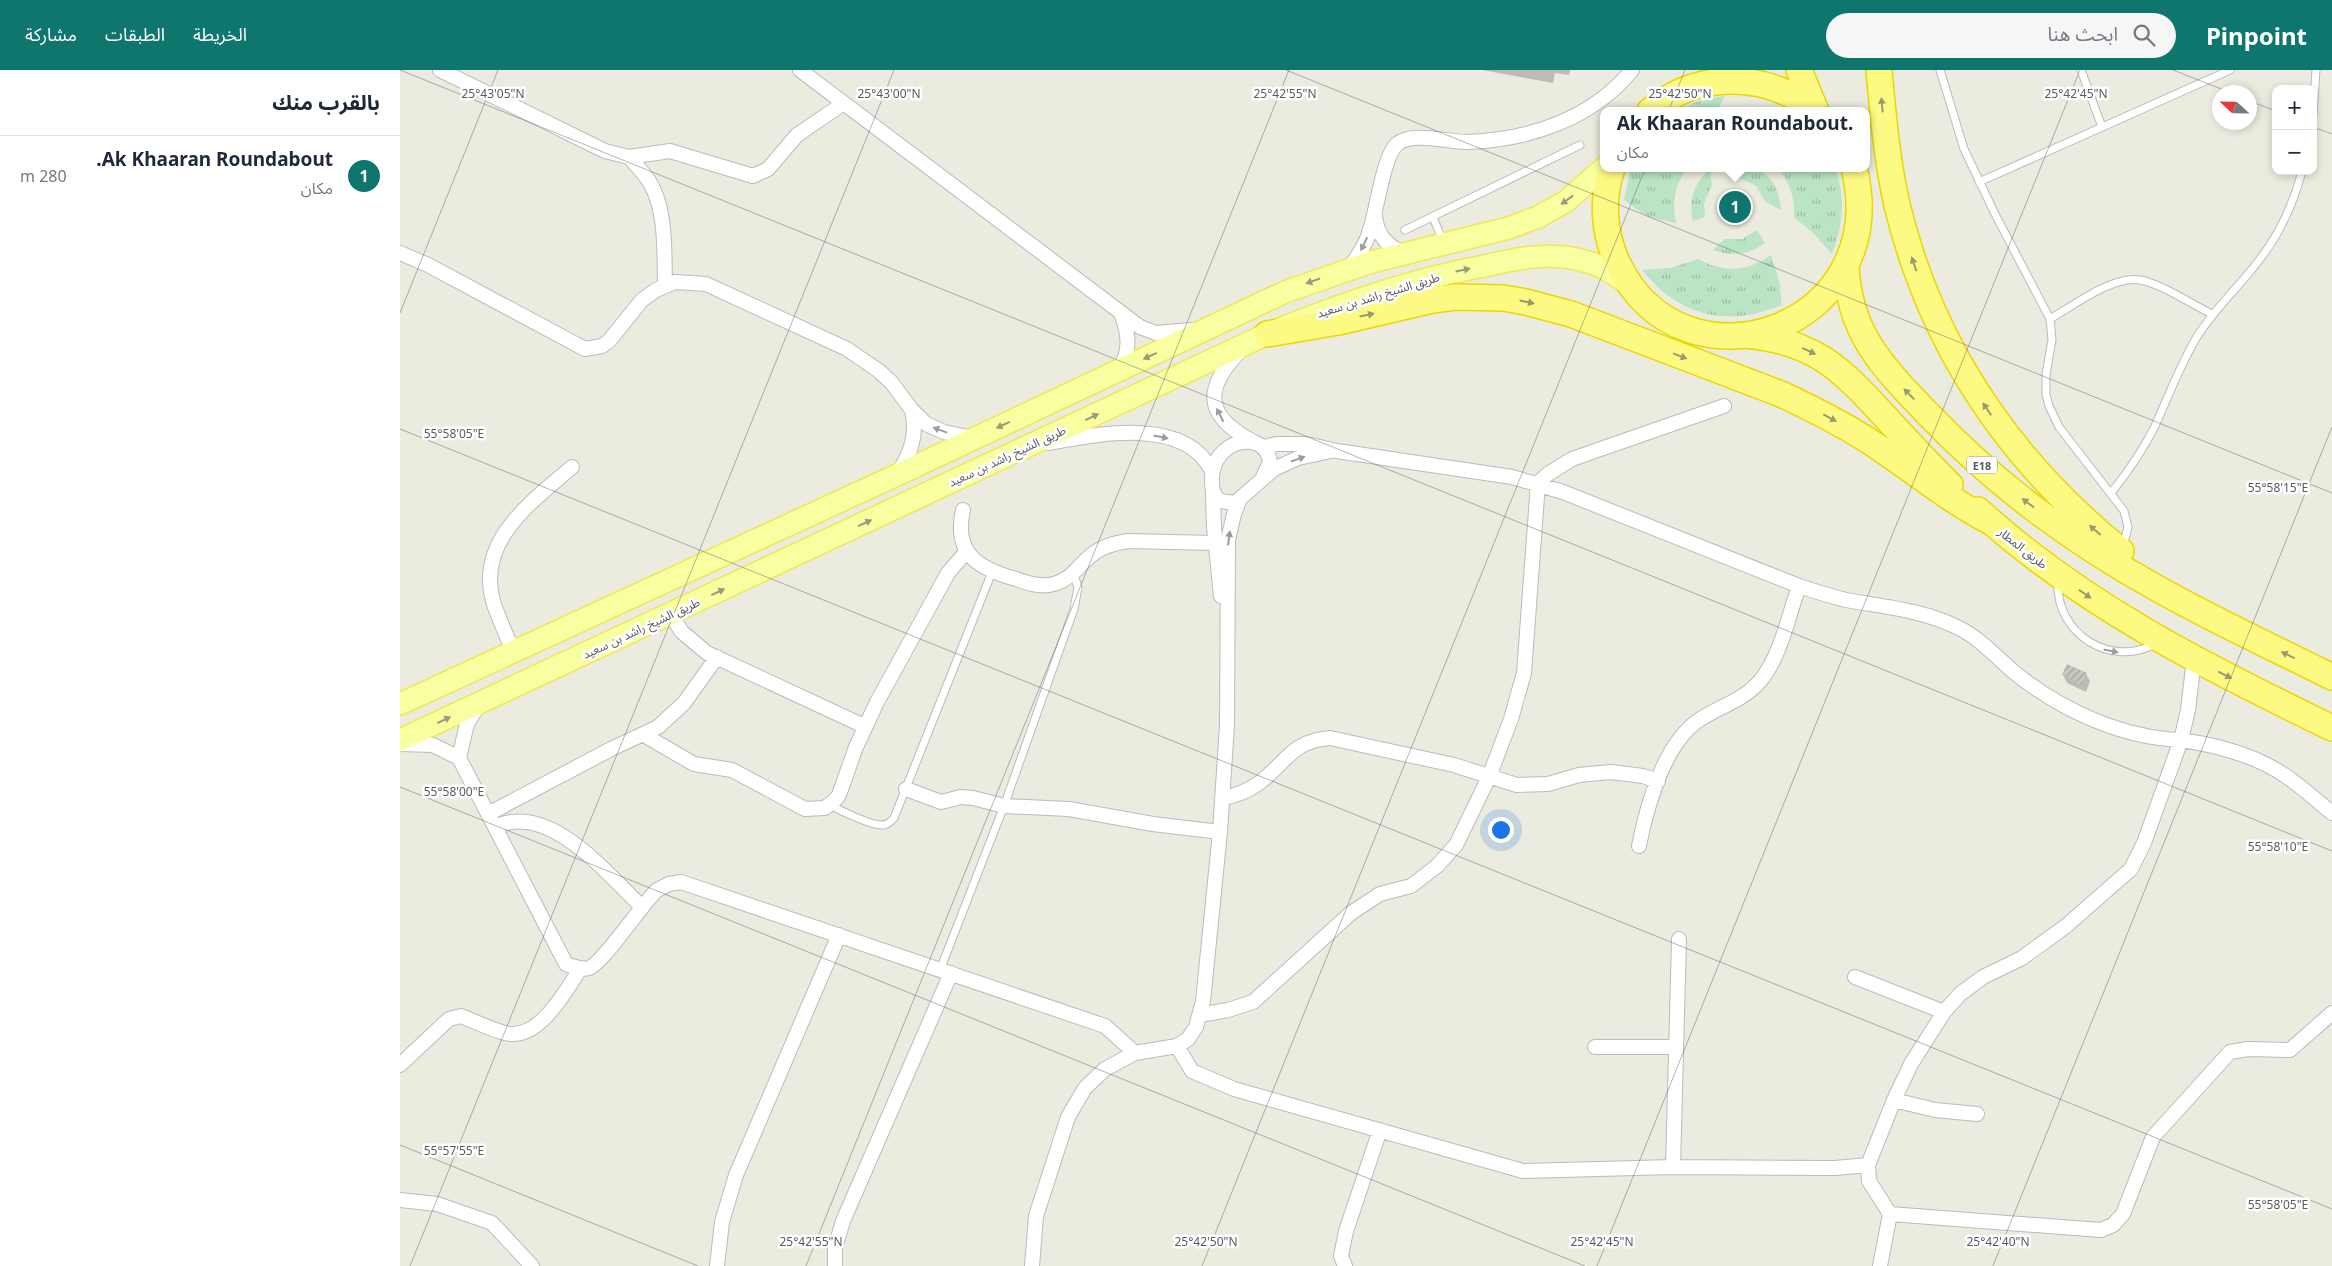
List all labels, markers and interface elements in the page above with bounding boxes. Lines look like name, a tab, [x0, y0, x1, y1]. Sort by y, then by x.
search box	[1826, 13, 2176, 58]
text: Pinpoint	[2206, 19, 2307, 52]
text: ابحث هنا	[2048, 21, 2118, 47]
icon: search	[2130, 21, 2158, 49]
text: مشاركة	[25, 22, 77, 46]
text: الطبقات	[105, 22, 165, 46]
text: الخريطة	[193, 22, 247, 46]
text: 25°43'05"N	[461, 85, 525, 102]
text: 25°43'00"N	[857, 85, 921, 102]
text: 25°42'55"N	[1253, 85, 1317, 102]
text: 25°42'50"N	[1648, 85, 1712, 102]
text: 25°42'45"N	[2044, 85, 2108, 102]
north arrow	[2212, 85, 2257, 130]
map controls	[2272, 85, 2317, 175]
button: +	[2272, 85, 2317, 130]
text: بالقرب منك	[272, 88, 380, 116]
one-way arrow	[1878, 97, 1886, 113]
popup	[1600, 107, 1870, 172]
text: Ak Khaaran Roundabout.	[1617, 110, 1853, 136]
button: −	[2272, 130, 2317, 175]
text: مكان	[1617, 141, 1649, 163]
text: Ak Khaaran Roundabout.	[96, 146, 333, 172]
text: 280 m	[20, 165, 67, 187]
text: 1	[359, 165, 369, 187]
text: مكان	[301, 177, 333, 199]
pin: 1	[1719, 188, 1751, 226]
one-way arrow	[1560, 195, 1574, 205]
one-way arrow	[1360, 237, 1368, 251]
one-way arrow	[1910, 256, 1918, 271]
one-way arrow	[1455, 266, 1470, 274]
street label: طريق الشيخ راشد بن سعيد	[1314, 268, 1442, 323]
one-way arrow	[1306, 278, 1321, 285]
one-way arrow	[1519, 298, 1534, 306]
one-way arrow	[1359, 311, 1375, 319]
one-way arrow	[1802, 347, 1816, 355]
one-way arrow	[1143, 352, 1157, 360]
one-way arrow	[1673, 352, 1688, 360]
one-way arrow	[1903, 388, 1915, 400]
one-way arrow	[1982, 402, 1992, 416]
one-way arrow	[1216, 407, 1224, 422]
one-way arrow	[1085, 412, 1099, 420]
one-way arrow	[1822, 414, 1837, 422]
street label: طريق الشيخ راشد بن سعيد	[945, 421, 1069, 492]
one-way arrow	[996, 421, 1010, 429]
text: 55°58'05"E	[424, 425, 484, 442]
one-way arrow	[932, 426, 947, 434]
one-way arrow	[1154, 433, 1169, 441]
one-way arrow	[1291, 454, 1306, 462]
road number: E18	[1967, 456, 1997, 474]
text: 55°58'15"E	[2248, 479, 2308, 496]
one-way arrow	[2022, 498, 2035, 509]
one-way arrow	[858, 518, 873, 527]
street label: طريق المطار	[1994, 523, 2051, 573]
one-way arrow	[2089, 524, 2101, 536]
one-way arrow	[1225, 529, 1233, 545]
one-way arrow	[711, 587, 725, 595]
one-way arrow	[2078, 589, 2092, 599]
street label: طريق الشيخ راشد بن سعيد	[579, 593, 703, 664]
one-way arrow	[2103, 647, 2119, 655]
one-way arrow	[2281, 651, 2296, 659]
one-way arrow	[2218, 671, 2232, 679]
one-way arrow	[437, 715, 451, 723]
text: 55°58'00"E	[424, 783, 484, 800]
your location	[1488, 817, 1514, 843]
text: 55°58'10"E	[2248, 838, 2308, 855]
text: 55°57'55"E	[424, 1142, 484, 1159]
text: 55°58'05"E	[2248, 1196, 2308, 1213]
text: 25°42'55"N	[779, 1233, 843, 1250]
text: 25°42'50"N	[1174, 1233, 1238, 1250]
text: 25°42'45"N	[1570, 1233, 1634, 1250]
text: 25°42'40"N	[1966, 1233, 2030, 1250]

